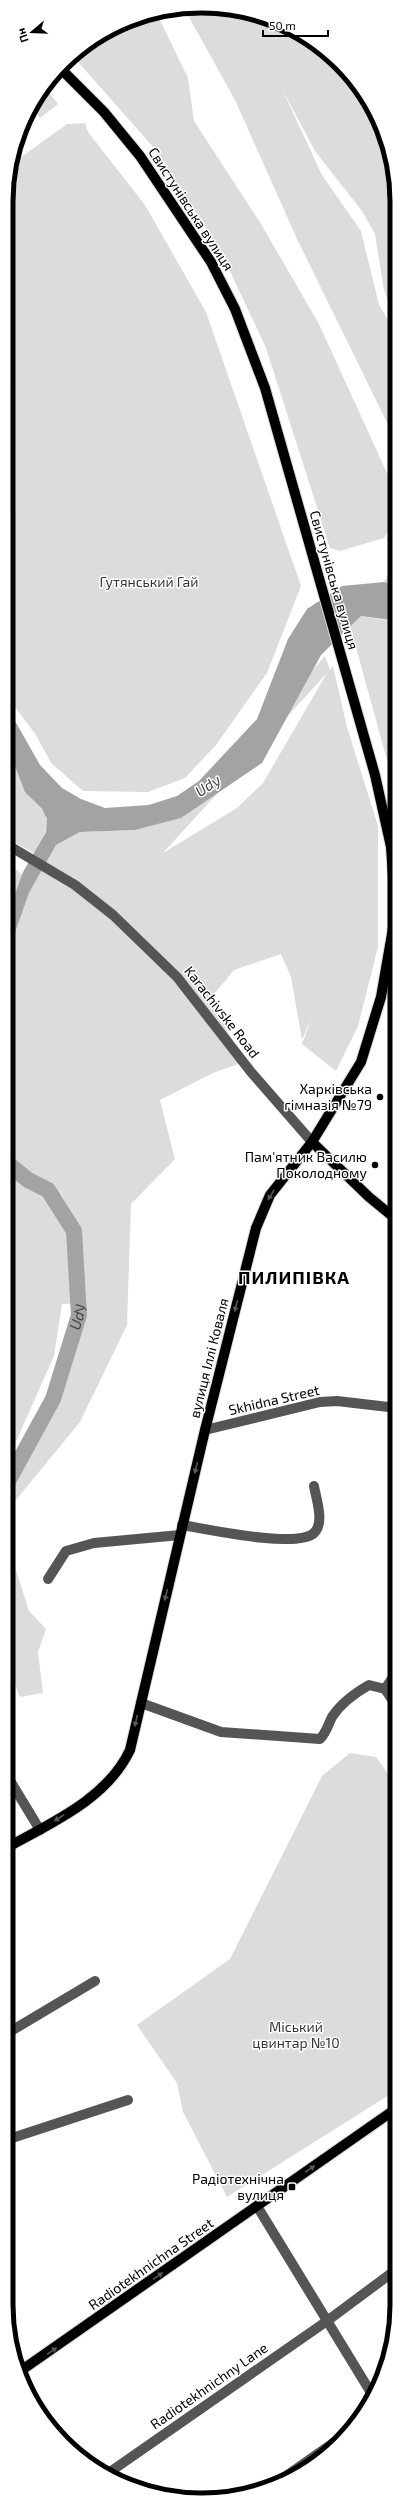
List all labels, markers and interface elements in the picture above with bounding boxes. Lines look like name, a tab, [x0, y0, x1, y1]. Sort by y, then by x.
north arrow	[12, 12, 52, 52]
scale bar	[263, 12, 328, 38]
text: 50 m	[269, 18, 296, 32]
text: Пн	[14, 27, 31, 44]
street label: Свистунівська вулиця	[145, 144, 238, 274]
street label: Свистунівська вулиця	[307, 508, 362, 651]
park label: Гутянський Гай	[100, 573, 198, 590]
water label: Udy	[191, 770, 224, 801]
street label: Karachivske Road	[181, 962, 264, 1061]
place label: Харківська гімназія №79	[284, 1080, 372, 1113]
marker: Харківська гімназія №79	[375, 1092, 385, 1102]
place label: Пам'ятник Василю Поколодному	[245, 1148, 368, 1181]
marker: Пам'ятник Василю Поколодному	[370, 1160, 380, 1170]
one-way arrow	[268, 1189, 275, 1201]
district label: ПИЛИПІВКА	[238, 1266, 350, 1288]
street label: вулиця Іллі Коваля	[185, 1296, 232, 1420]
one-way arrow	[233, 1301, 239, 1313]
water label: Udy	[65, 1303, 88, 1332]
street label: Skhidna Street	[227, 1381, 321, 1418]
one-way arrow	[193, 1462, 199, 1474]
one-way arrow	[163, 1589, 169, 1601]
one-way arrow	[133, 1715, 139, 1728]
one-way arrow	[54, 1814, 64, 1822]
park label: Міський цвинтар №10	[252, 2018, 340, 2051]
one-way arrow	[305, 2165, 315, 2173]
place label: Радіотехнічна вулиця	[192, 2170, 284, 2203]
marker: Радіотехнічна вулиця	[287, 2182, 297, 2192]
street label: Radiotekhnichna Street	[85, 2214, 216, 2313]
one-way arrow	[153, 2272, 163, 2280]
street label: Radiotekhnichny Lane	[147, 2339, 271, 2433]
one-way arrow	[47, 2347, 57, 2355]

